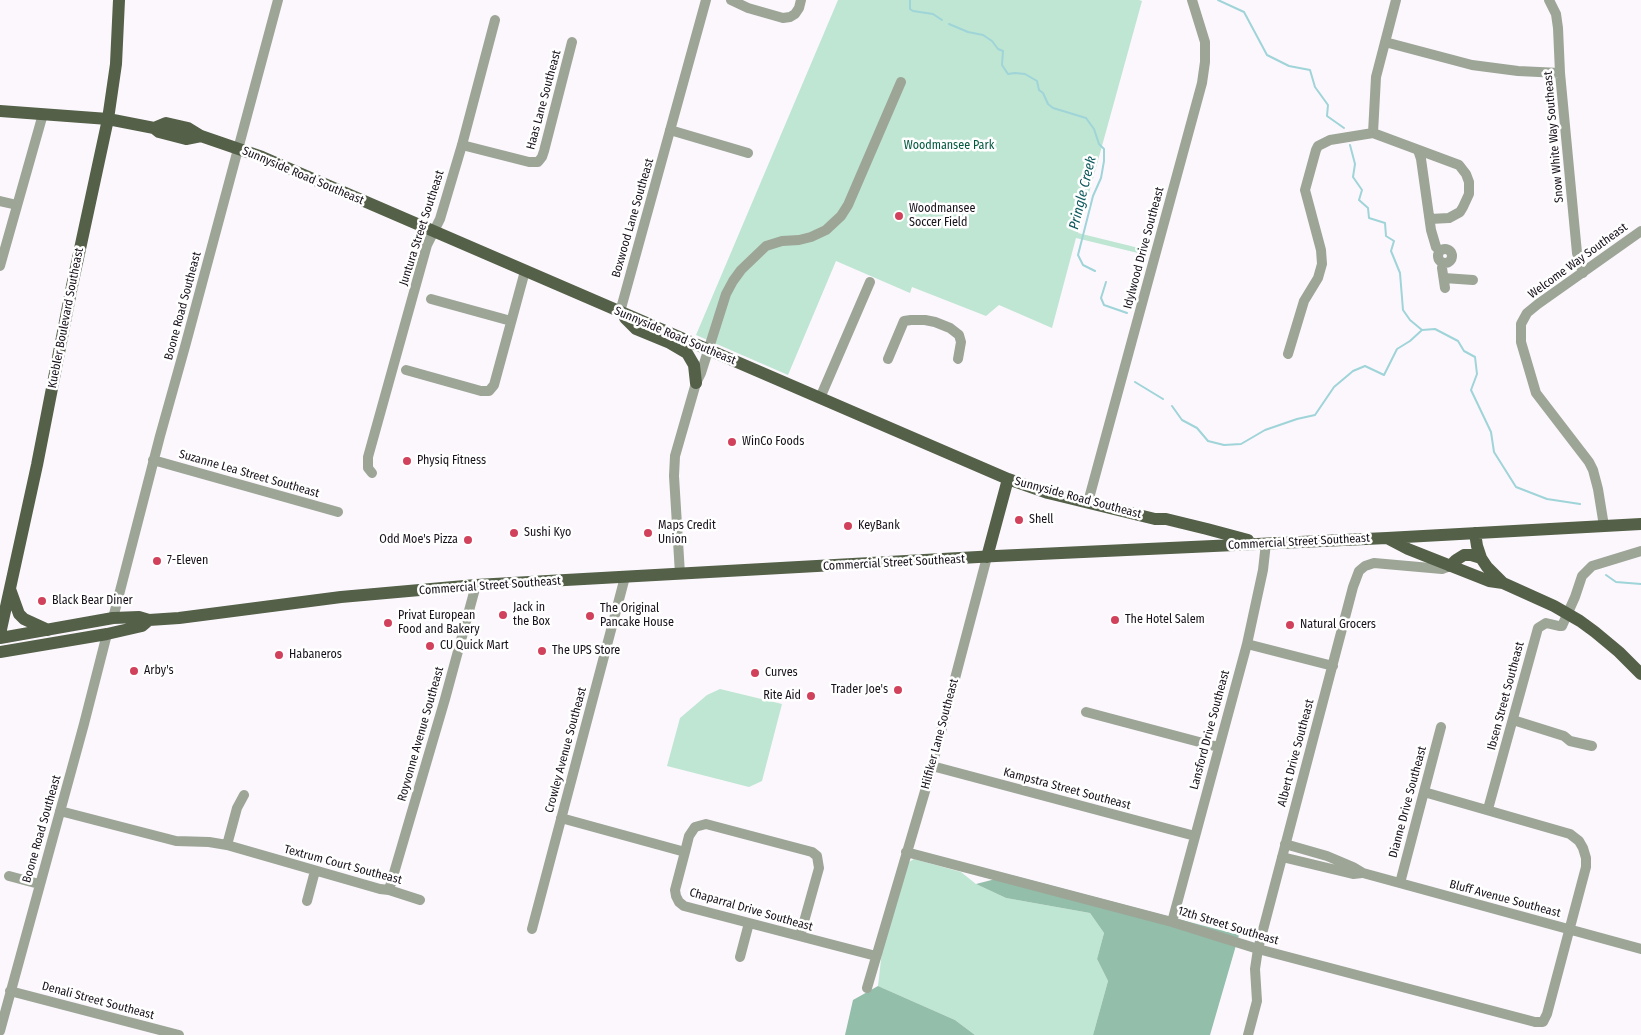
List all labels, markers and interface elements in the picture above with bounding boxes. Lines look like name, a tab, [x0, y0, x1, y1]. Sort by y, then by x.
street label: Haas Lane Southeast	[524, 49, 564, 151]
street label: Snow White Way Southeast	[1541, 71, 1567, 203]
park label: Woodmansee Park	[904, 139, 994, 153]
street label: Sunnyside Road Southeast	[240, 144, 366, 208]
water label: Pringle Creek	[1066, 155, 1100, 231]
street label: Boxwood Lane Southeast	[609, 157, 657, 279]
street label: Juntura Street Southeast	[397, 169, 447, 287]
street label: Idylwood Drive Southeast	[1121, 186, 1167, 310]
place label: Woodmansee Soccer Field	[909, 202, 975, 230]
marker: Woodmansee Soccer Field	[893, 210, 905, 222]
street label: Welcome Way Southeast	[1526, 220, 1630, 302]
street label: Kuebler Boulevard Southeast	[45, 247, 87, 389]
street label: Boone Road Southeast	[162, 250, 204, 362]
street label: Sunnyside Road Southeast	[612, 304, 738, 368]
place label: WinCo Foods	[742, 435, 804, 449]
marker: WinCo Foods	[726, 436, 738, 448]
street label: Suzanne Lea Street Southeast	[177, 447, 321, 501]
place label: Physiq Fitness	[417, 454, 486, 468]
marker: Physiq Fitness	[401, 455, 413, 467]
street label: Sunnyside Road Southeast	[1013, 474, 1143, 522]
place label: Shell	[1029, 513, 1054, 527]
marker: Shell	[1013, 514, 1025, 526]
place label: Maps Credit Union	[658, 519, 716, 547]
place label: KeyBank	[858, 519, 900, 533]
marker: KeyBank	[842, 520, 854, 532]
place label: Sushi Kyo	[524, 526, 571, 540]
marker: Sushi Kyo	[508, 527, 520, 539]
marker: Maps Credit Union	[642, 527, 654, 539]
street label: Commercial Street Southeast	[1228, 531, 1370, 553]
place label: Odd Moe's Pizza	[379, 533, 458, 547]
marker: Odd Moe's Pizza	[462, 534, 474, 546]
street label: Commercial Street Southeast	[823, 552, 965, 574]
place label: 7-Eleven	[167, 554, 208, 568]
marker: 7-Eleven	[151, 555, 163, 567]
street label: Commercial Street Southeast	[419, 574, 561, 598]
place label: Black Bear Diner	[52, 594, 133, 608]
marker: Black Bear Diner	[36, 595, 48, 607]
place label: Jack in the Box	[513, 601, 550, 629]
place label: The Original Pancake House	[600, 602, 674, 630]
place label: Privat European Food and Bakery	[398, 609, 480, 637]
marker: Jack in the Box	[497, 609, 509, 621]
marker: The Original Pancake House	[584, 610, 596, 622]
place label: The Hotel Salem	[1125, 613, 1205, 627]
marker: The Hotel Salem	[1109, 614, 1121, 626]
marker: Privat European Food and Bakery	[382, 617, 394, 629]
place label: Natural Grocers	[1300, 618, 1376, 632]
marker: Natural Grocers	[1284, 619, 1296, 631]
place label: CU Quick Mart	[440, 639, 509, 653]
marker: CU Quick Mart	[424, 640, 436, 652]
street label: Ibsen Street Southeast	[1485, 640, 1527, 752]
place label: The UPS Store	[552, 644, 620, 658]
marker: The UPS Store	[536, 645, 548, 657]
place label: Habaneros	[289, 648, 342, 662]
marker: Habaneros	[273, 649, 285, 661]
place label: Arby's	[144, 664, 174, 678]
marker: Arby's	[128, 665, 140, 677]
street label: Royvonne Avenue Southeast	[395, 665, 447, 803]
place label: Curves	[765, 666, 798, 680]
marker: Curves	[749, 667, 761, 679]
street label: Lansford Drive Southeast	[1187, 669, 1233, 791]
street label: Hilfiker Lane Southeast	[918, 677, 962, 791]
place label: Trader Joe's	[831, 683, 888, 697]
marker: Trader Joe's	[892, 684, 904, 696]
street label: Crowley Avenue Southeast	[542, 686, 590, 814]
place label: Rite Aid	[763, 689, 801, 703]
marker: Rite Aid	[805, 690, 817, 702]
street label: Albert Drive Southeast	[1275, 698, 1317, 808]
street label: Dianne Drive Southeast	[1386, 745, 1430, 859]
street label: Kampstra Street Southeast	[1002, 765, 1132, 813]
street label: Boone Road Southeast	[20, 773, 64, 885]
street label: Textrum Court Southeast	[283, 842, 403, 888]
street label: Bluff Avenue Southeast	[1448, 877, 1562, 921]
street label: Chaparral Drive Southeast	[688, 885, 814, 935]
street label: 12th Street Southeast	[1176, 904, 1280, 948]
street label: Denali Street Southeast	[40, 979, 156, 1023]

